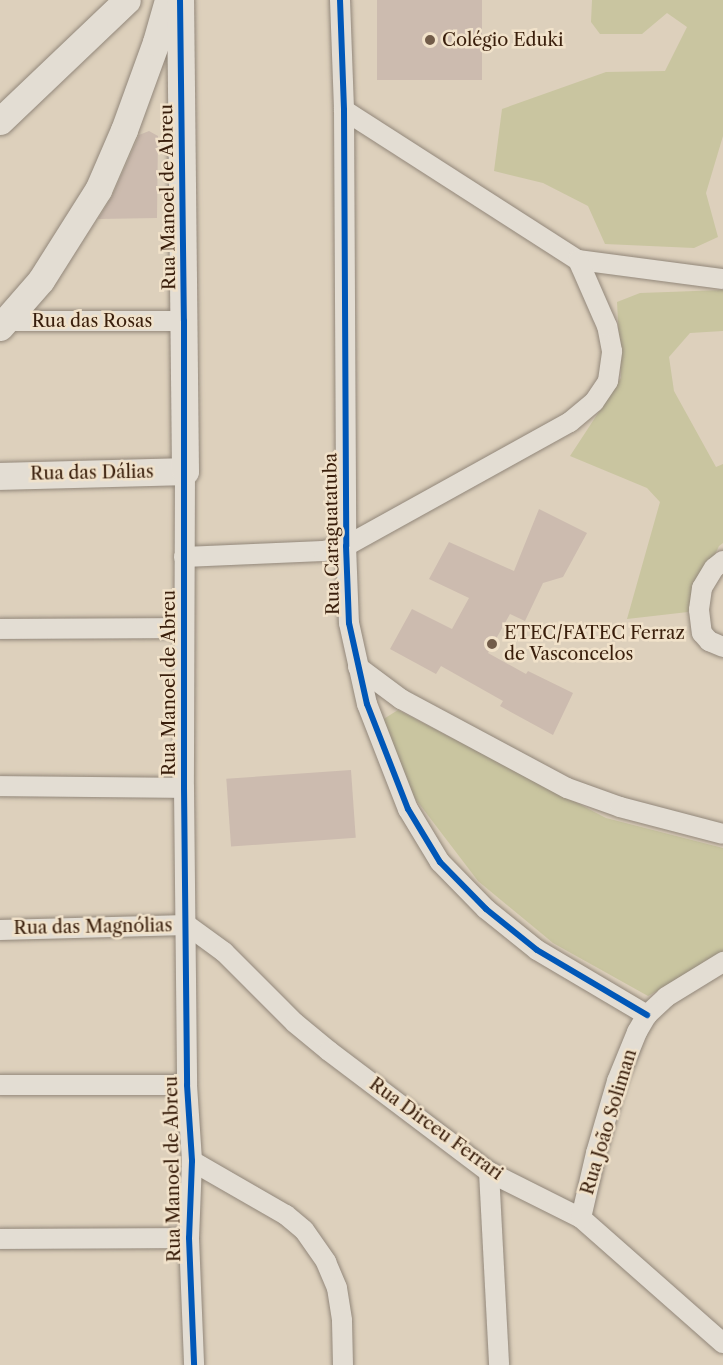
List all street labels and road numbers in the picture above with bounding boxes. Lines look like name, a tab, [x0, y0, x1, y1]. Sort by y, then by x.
street label: Rua Manoel de Abreu	[156, 103, 180, 291]
street label: Rua das Rosas	[32, 310, 152, 332]
street label: Rua Caraguatatuba	[320, 452, 344, 616]
street label: Rua das Dálias	[30, 461, 154, 485]
street label: Rua Manoel de Abreu	[158, 589, 180, 777]
street label: Rua das Magnólias	[13, 915, 173, 939]
street label: Rua João Soliman	[577, 1047, 641, 1197]
street label: Rua Dirceu Ferrari	[365, 1073, 507, 1185]
street label: Rua Manoel de Abreu	[161, 1075, 185, 1263]

